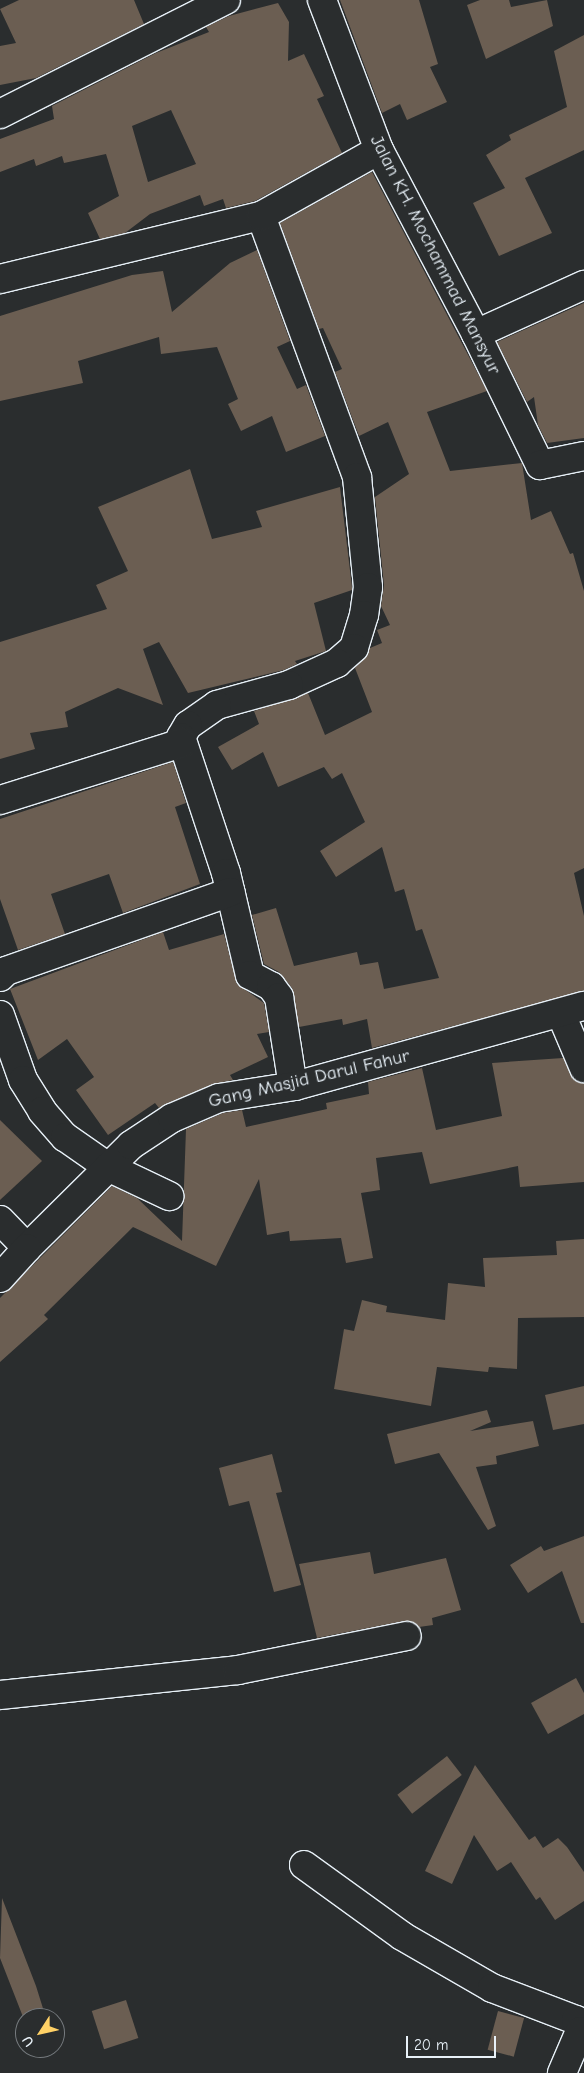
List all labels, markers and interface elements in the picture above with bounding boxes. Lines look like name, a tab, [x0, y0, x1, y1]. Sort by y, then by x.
street label: Jalan KH. Mochammad Mansyur	[365, 132, 505, 378]
street label: Gang Masjid Darul Fahur	[206, 1045, 412, 1113]
north arrow	[15, 2008, 65, 2058]
scale bar	[409, 2026, 499, 2058]
text: U	[18, 2033, 38, 2050]
text: 20 m	[414, 2036, 448, 2054]

